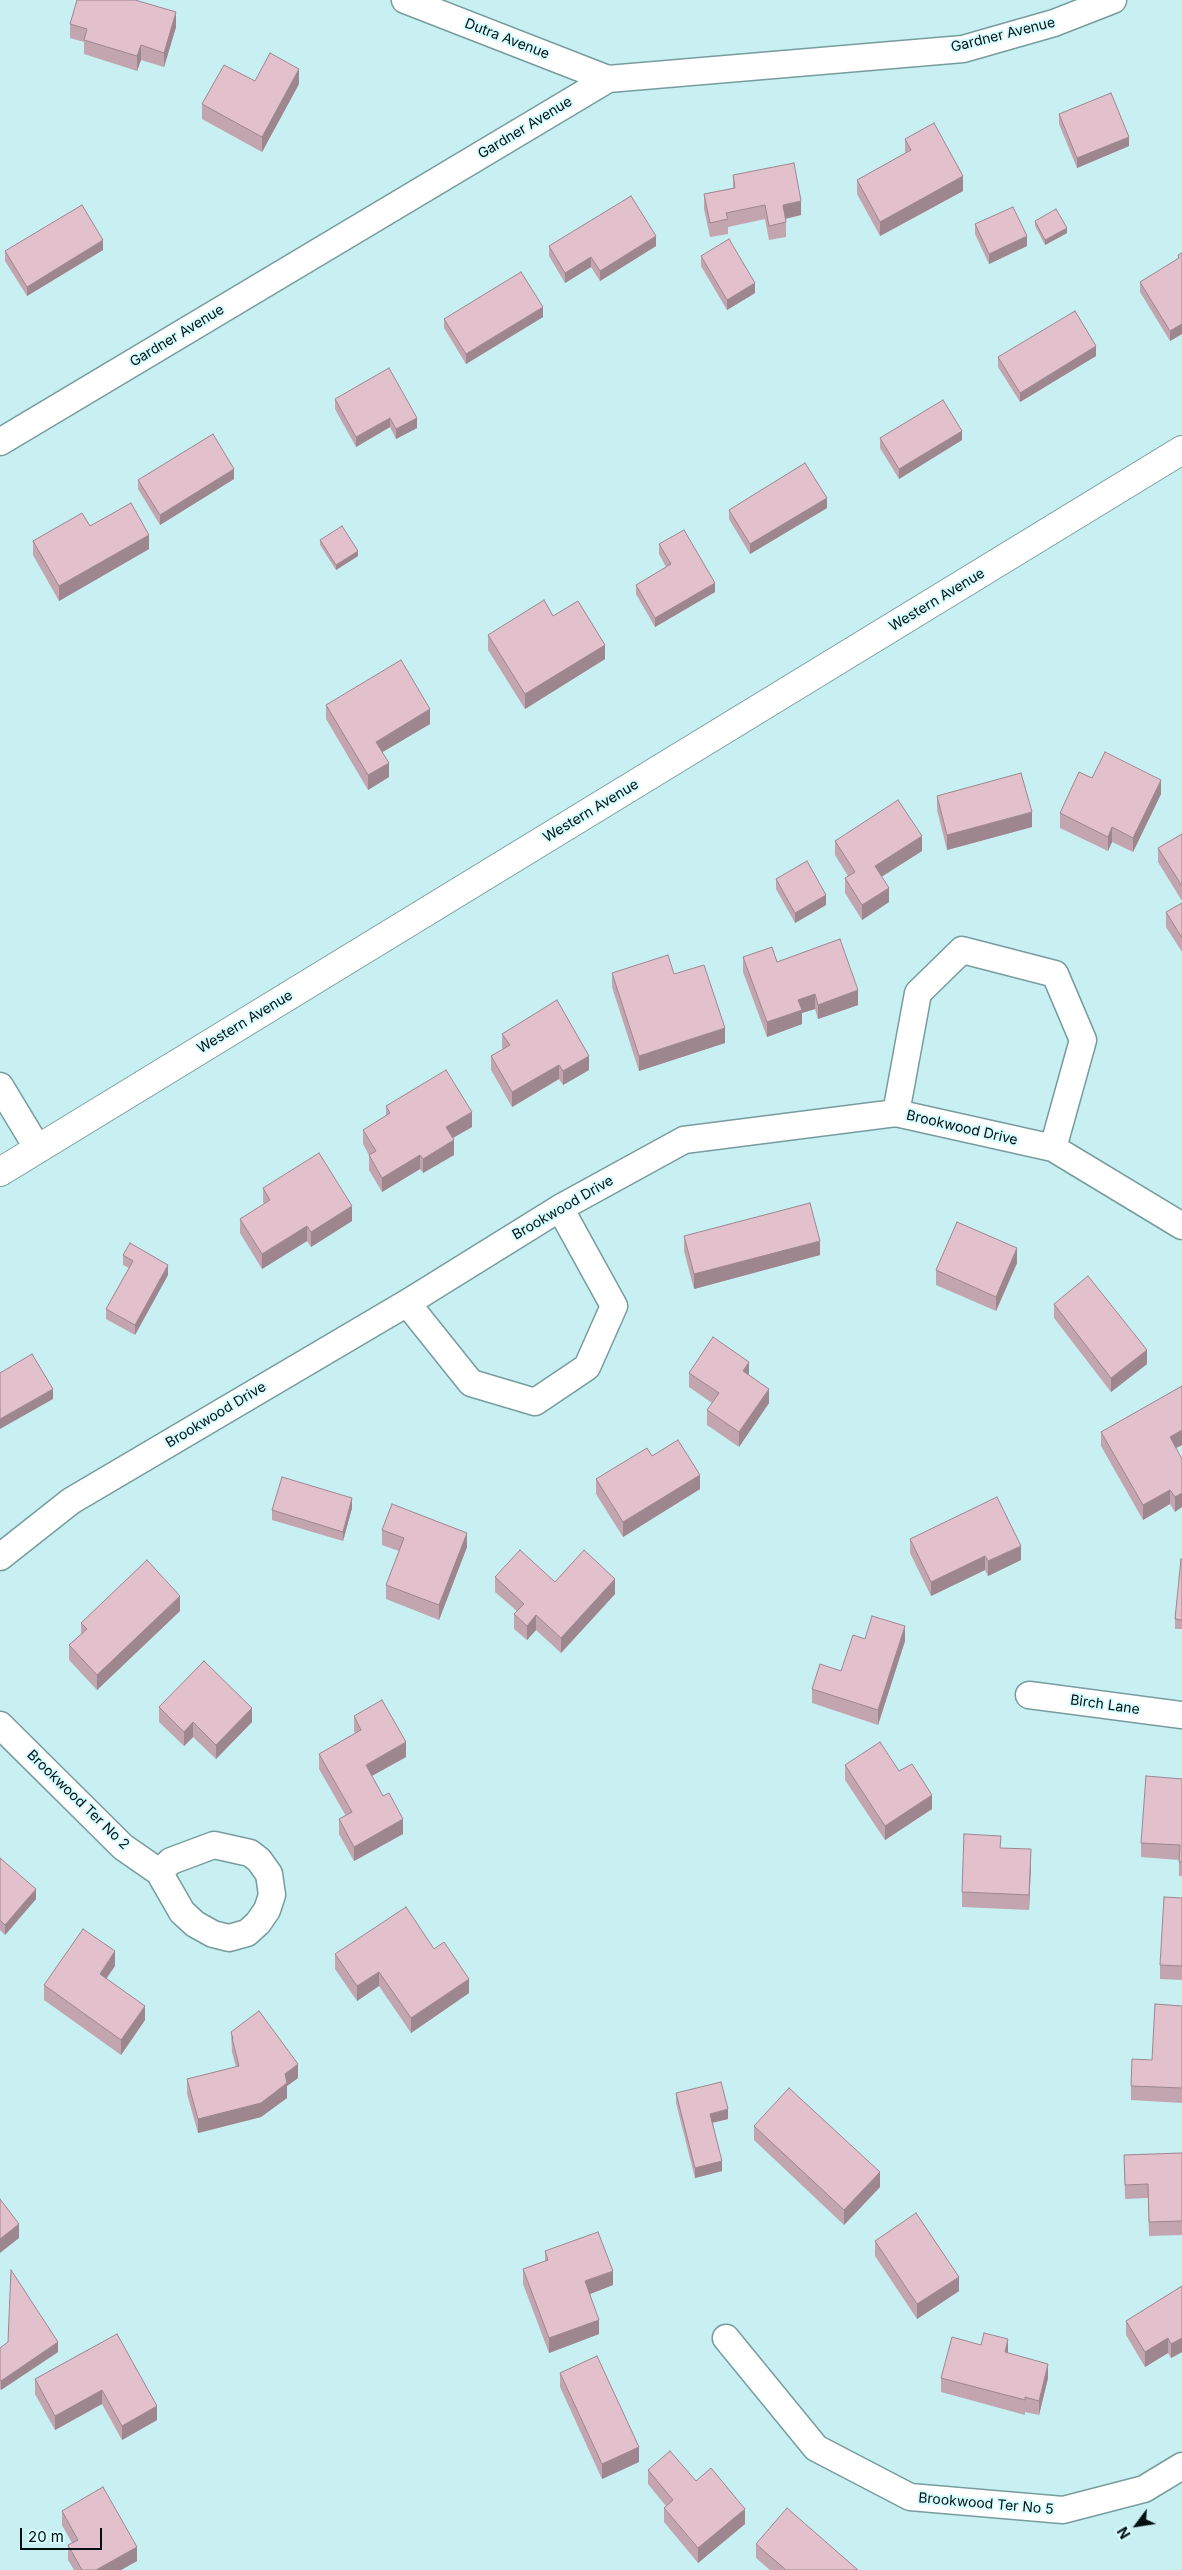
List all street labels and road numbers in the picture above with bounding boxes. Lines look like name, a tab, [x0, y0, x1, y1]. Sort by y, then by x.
street label: Gardner Avenue	[949, 14, 1057, 56]
street label: Dutra Avenue	[462, 15, 552, 63]
street label: Gardner Avenue	[475, 93, 575, 163]
street label: Gardner Avenue	[127, 301, 227, 371]
street label: Western Avenue	[886, 565, 988, 635]
street label: Western Avenue	[540, 776, 642, 846]
street label: Western Avenue	[194, 987, 296, 1057]
street label: Brookwood Drive	[905, 1107, 1019, 1149]
street label: Brookwood Drive	[509, 1172, 617, 1244]
street label: Brookwood Drive	[163, 1378, 269, 1452]
street label: Birch Lane	[1069, 1692, 1141, 1718]
street label: Brookwood Ter No 2	[23, 1747, 133, 1853]
street label: Brookwood Ter No 5	[918, 2490, 1054, 2518]

